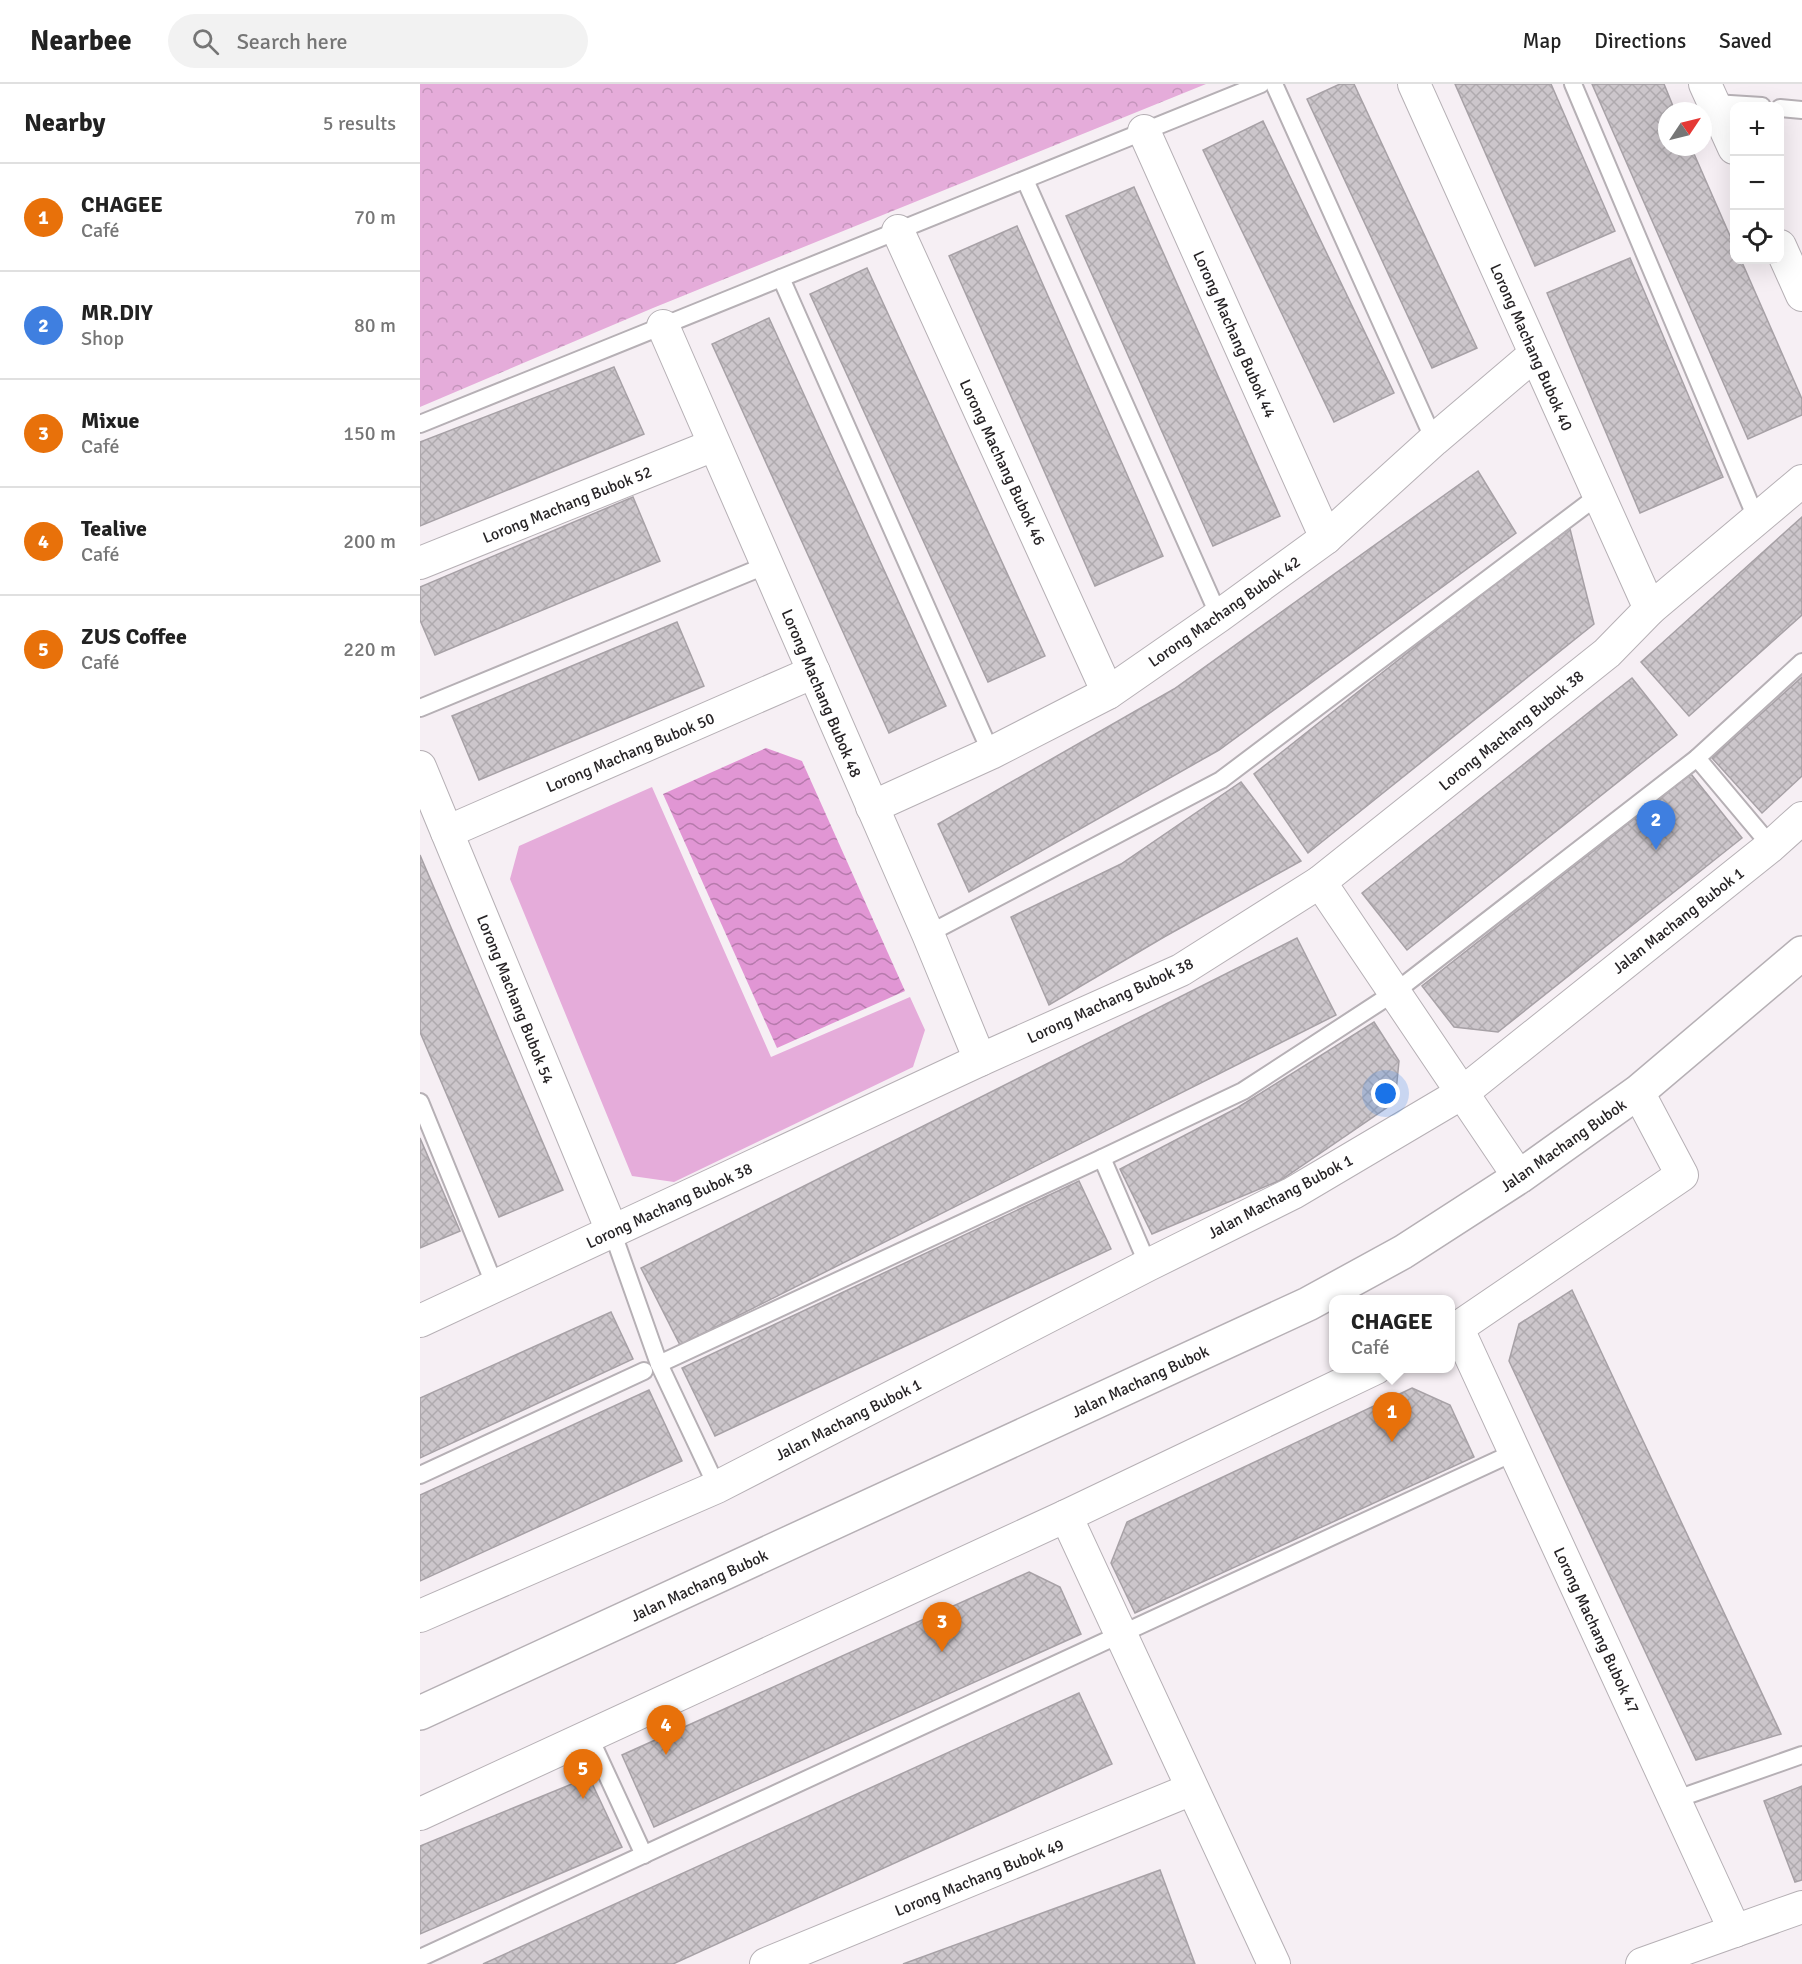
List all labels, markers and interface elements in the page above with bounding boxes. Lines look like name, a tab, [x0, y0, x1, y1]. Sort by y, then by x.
search box	[168, 14, 588, 68]
text: Nearbee	[30, 24, 132, 58]
icon: search	[189, 25, 222, 58]
text: Search here	[237, 28, 348, 55]
text: Map	[1523, 28, 1561, 54]
text: Directions	[1594, 28, 1686, 54]
text: Saved	[1719, 28, 1772, 54]
north arrow	[1658, 102, 1712, 156]
map controls	[1730, 102, 1784, 264]
button: +	[1730, 102, 1784, 156]
text: Nearby	[24, 107, 105, 139]
text: 5 results	[323, 111, 396, 136]
button: −	[1730, 156, 1784, 210]
text: CHAGEE	[81, 191, 163, 218]
text: 1	[38, 205, 49, 230]
text: 70 m	[354, 205, 396, 230]
button: locate	[1730, 210, 1784, 264]
text: Café	[81, 218, 120, 243]
street label: Lorong Machang Bubok 44	[1188, 248, 1280, 421]
street label: Lorong Machang Bubok 40	[1485, 261, 1577, 434]
text: MR.DIY	[81, 299, 153, 326]
text: 2	[38, 313, 49, 338]
text: 80 m	[354, 313, 396, 338]
text: Shop	[81, 326, 124, 351]
street label: Lorong Machang Bubok 46	[955, 376, 1049, 549]
text: Mixue	[81, 407, 139, 434]
text: 3	[38, 421, 49, 446]
text: 150 m	[343, 421, 396, 446]
text: Café	[81, 434, 120, 459]
street label: Lorong Machang Bubok 52	[480, 462, 655, 548]
text: Tealive	[81, 515, 147, 542]
text: 4	[38, 529, 49, 554]
text: 200 m	[343, 529, 396, 554]
text: Café	[81, 542, 120, 567]
street label: Lorong Machang Bubok 42	[1145, 552, 1304, 672]
street label: Lorong Machang Bubok 48	[777, 606, 866, 781]
text: ZUS Coffee	[81, 623, 187, 650]
text: 5	[38, 637, 49, 662]
text: 220 m	[343, 637, 396, 662]
text: Café	[81, 650, 120, 675]
street label: Lorong Machang Bubok 38	[1435, 666, 1588, 795]
street label: Lorong Machang Bubok 50	[543, 708, 718, 797]
pin: 2	[1636, 800, 1676, 850]
street label: Jalan Machang Bubok 1	[1609, 863, 1748, 978]
street label: Lorong Machang Bubok 54	[472, 912, 558, 1087]
street label: Lorong Machang Bubok 38	[1024, 954, 1197, 1048]
your location	[1371, 1079, 1400, 1108]
street label: Jalan Machang Bubok	[1497, 1095, 1630, 1197]
street label: Jalan Machang Bubok 1	[1205, 1150, 1356, 1244]
street label: Lorong Machang Bubok 38	[583, 1159, 756, 1253]
popup	[1329, 1295, 1455, 1373]
text: CHAGEE	[1351, 1308, 1433, 1335]
text: Café	[1351, 1335, 1390, 1360]
street label: Jalan Machang Bubok	[1069, 1341, 1212, 1422]
street label: Jalan Machang Bubok 1	[772, 1374, 925, 1465]
pin: 1	[1372, 1392, 1412, 1442]
street label: Lorong Machang Bubok 47	[1549, 1544, 1643, 1717]
street label: Jalan Machang Bubok	[628, 1545, 771, 1626]
pin: 3	[922, 1602, 962, 1652]
pin: 4	[646, 1706, 686, 1755]
pin: 5	[564, 1750, 602, 1799]
street label: Lorong Machang Bubok 49	[892, 1835, 1067, 1921]

